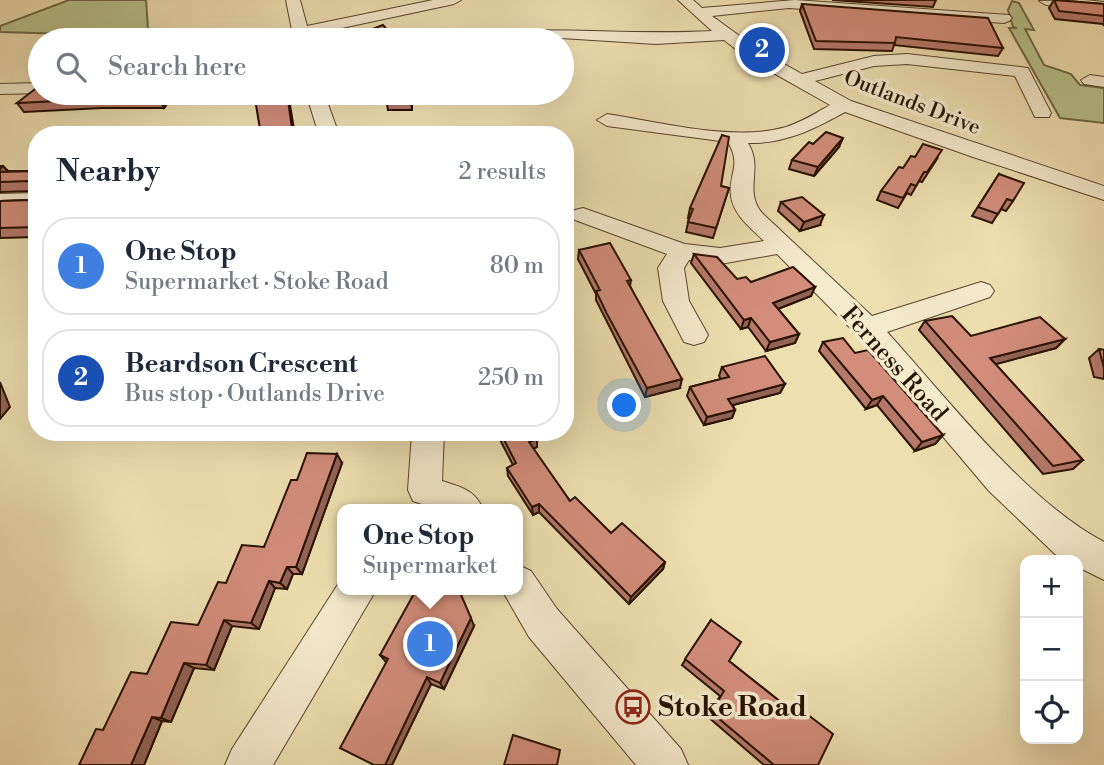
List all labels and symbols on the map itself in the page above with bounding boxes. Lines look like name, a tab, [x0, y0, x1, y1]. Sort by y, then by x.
pin: 2	[739, 24, 785, 76]
street label: Outlands Drive	[840, 65, 984, 141]
street label: Ferness Road	[834, 300, 954, 428]
your location	[607, 388, 641, 422]
pin: 1	[407, 618, 453, 670]
bus stop icon: Stoke Road	[614, 688, 652, 726]
place label: Stoke Road	[658, 690, 807, 725]

